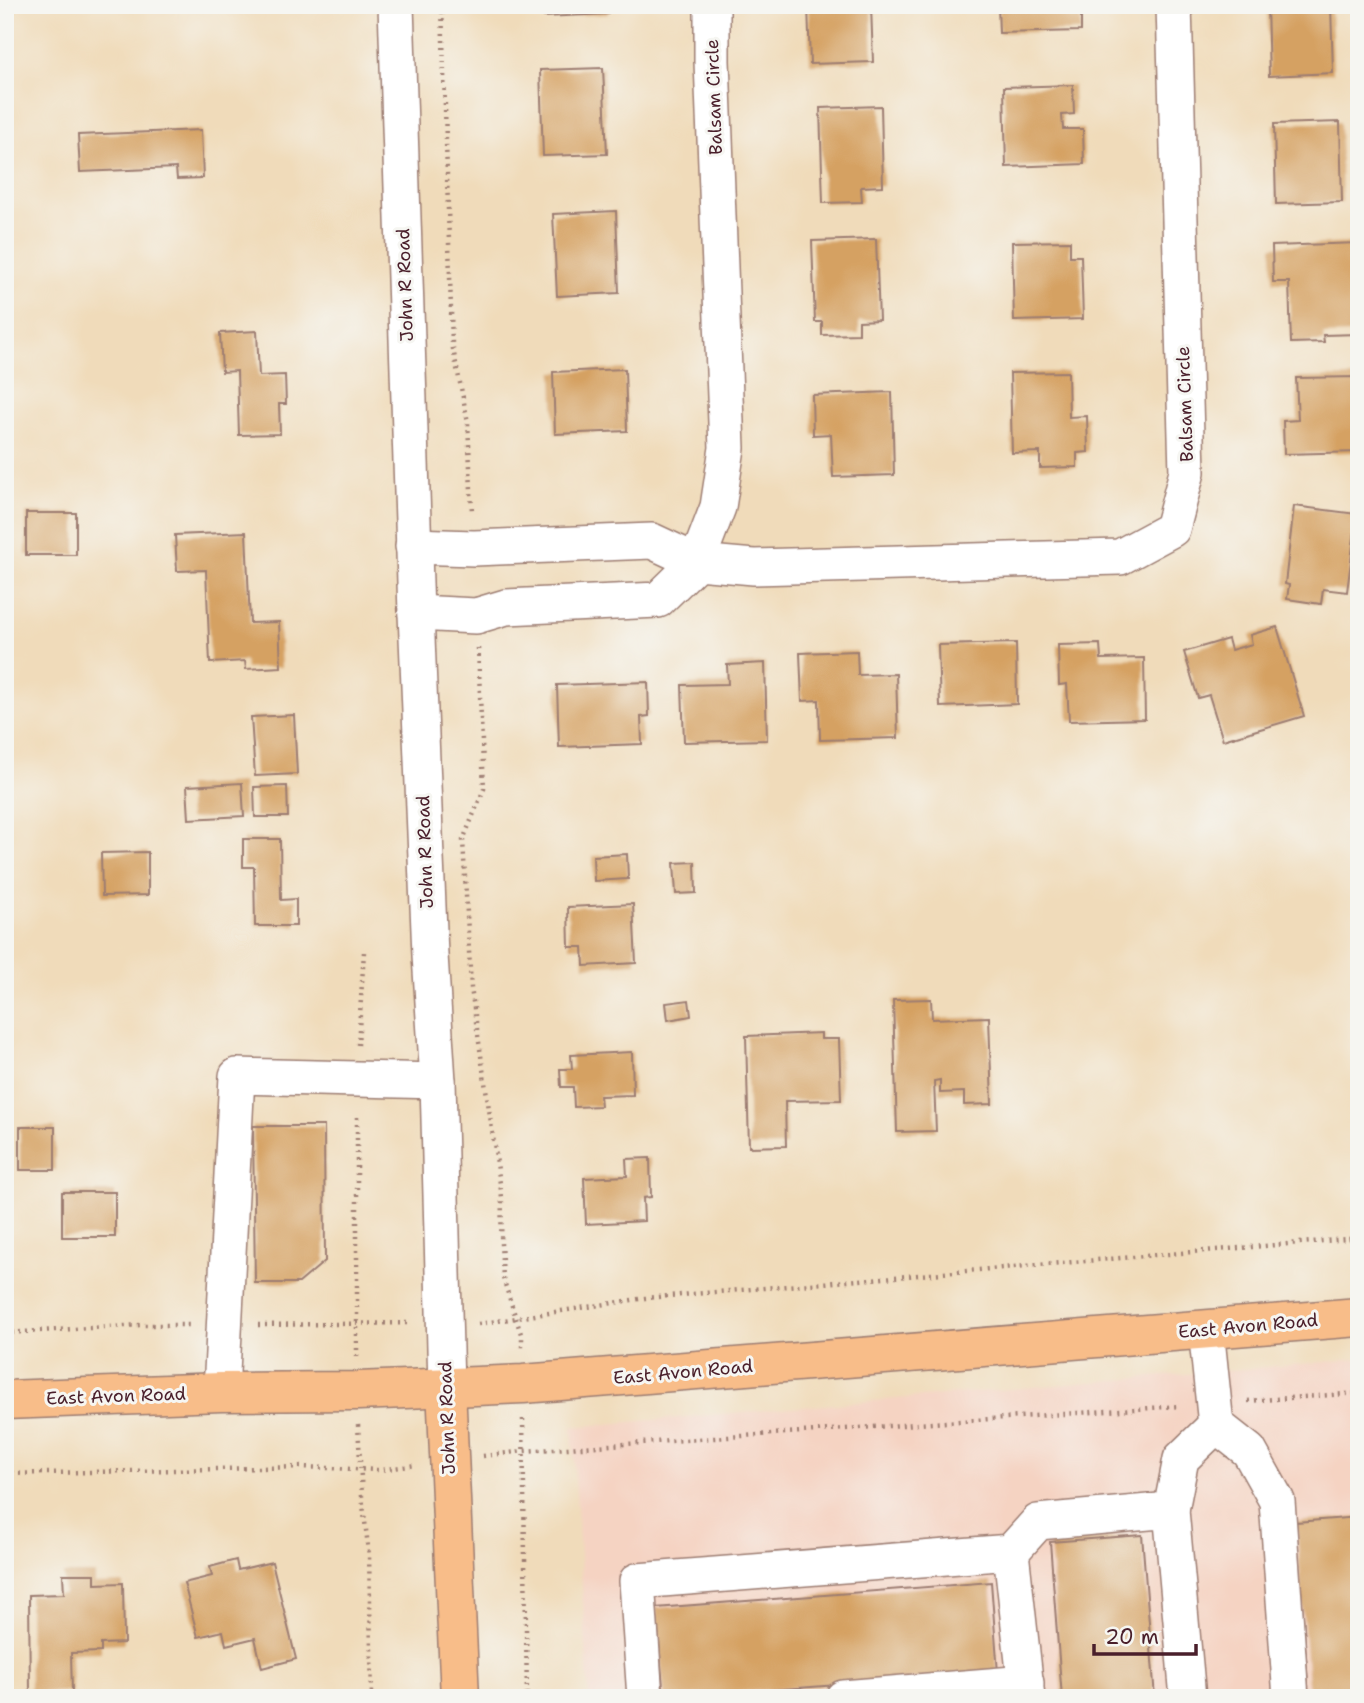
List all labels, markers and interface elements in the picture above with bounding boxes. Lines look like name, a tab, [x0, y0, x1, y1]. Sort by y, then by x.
street label: Balsam Circle	[700, 39, 728, 155]
street label: John R Road	[391, 228, 419, 342]
street label: Balsam Circle	[1171, 346, 1199, 462]
street label: John R Road	[411, 795, 439, 909]
street label: East Avon Road	[1177, 1308, 1319, 1344]
street label: East Avon Road	[612, 1354, 754, 1390]
street label: John R Road	[433, 1361, 461, 1475]
street label: East Avon Road	[46, 1382, 186, 1410]
scale bar	[1094, 1612, 1196, 1656]
text: 20 m	[1105, 1623, 1159, 1651]

